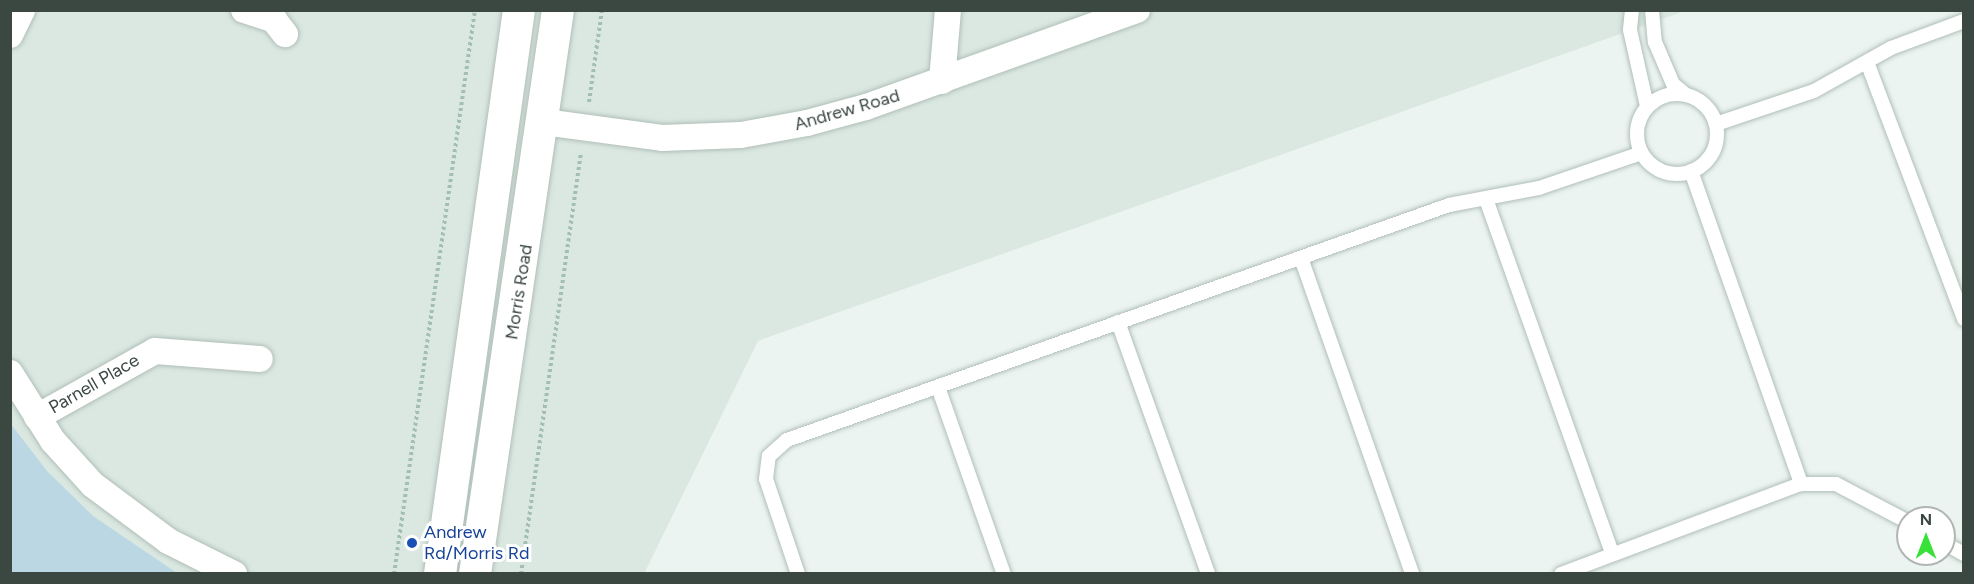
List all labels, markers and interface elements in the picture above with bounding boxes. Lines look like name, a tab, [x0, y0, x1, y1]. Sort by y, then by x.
street label: Andrew Road	[792, 85, 902, 135]
street label: Morris Road	[501, 243, 537, 341]
street label: Parnell Place	[45, 349, 143, 419]
north arrow	[1896, 506, 1956, 566]
text: N	[1920, 510, 1932, 529]
place label: Andrew Rd/Morris Rd	[424, 522, 529, 564]
marker: Andrew Rd/Morris Rd	[405, 536, 419, 550]

